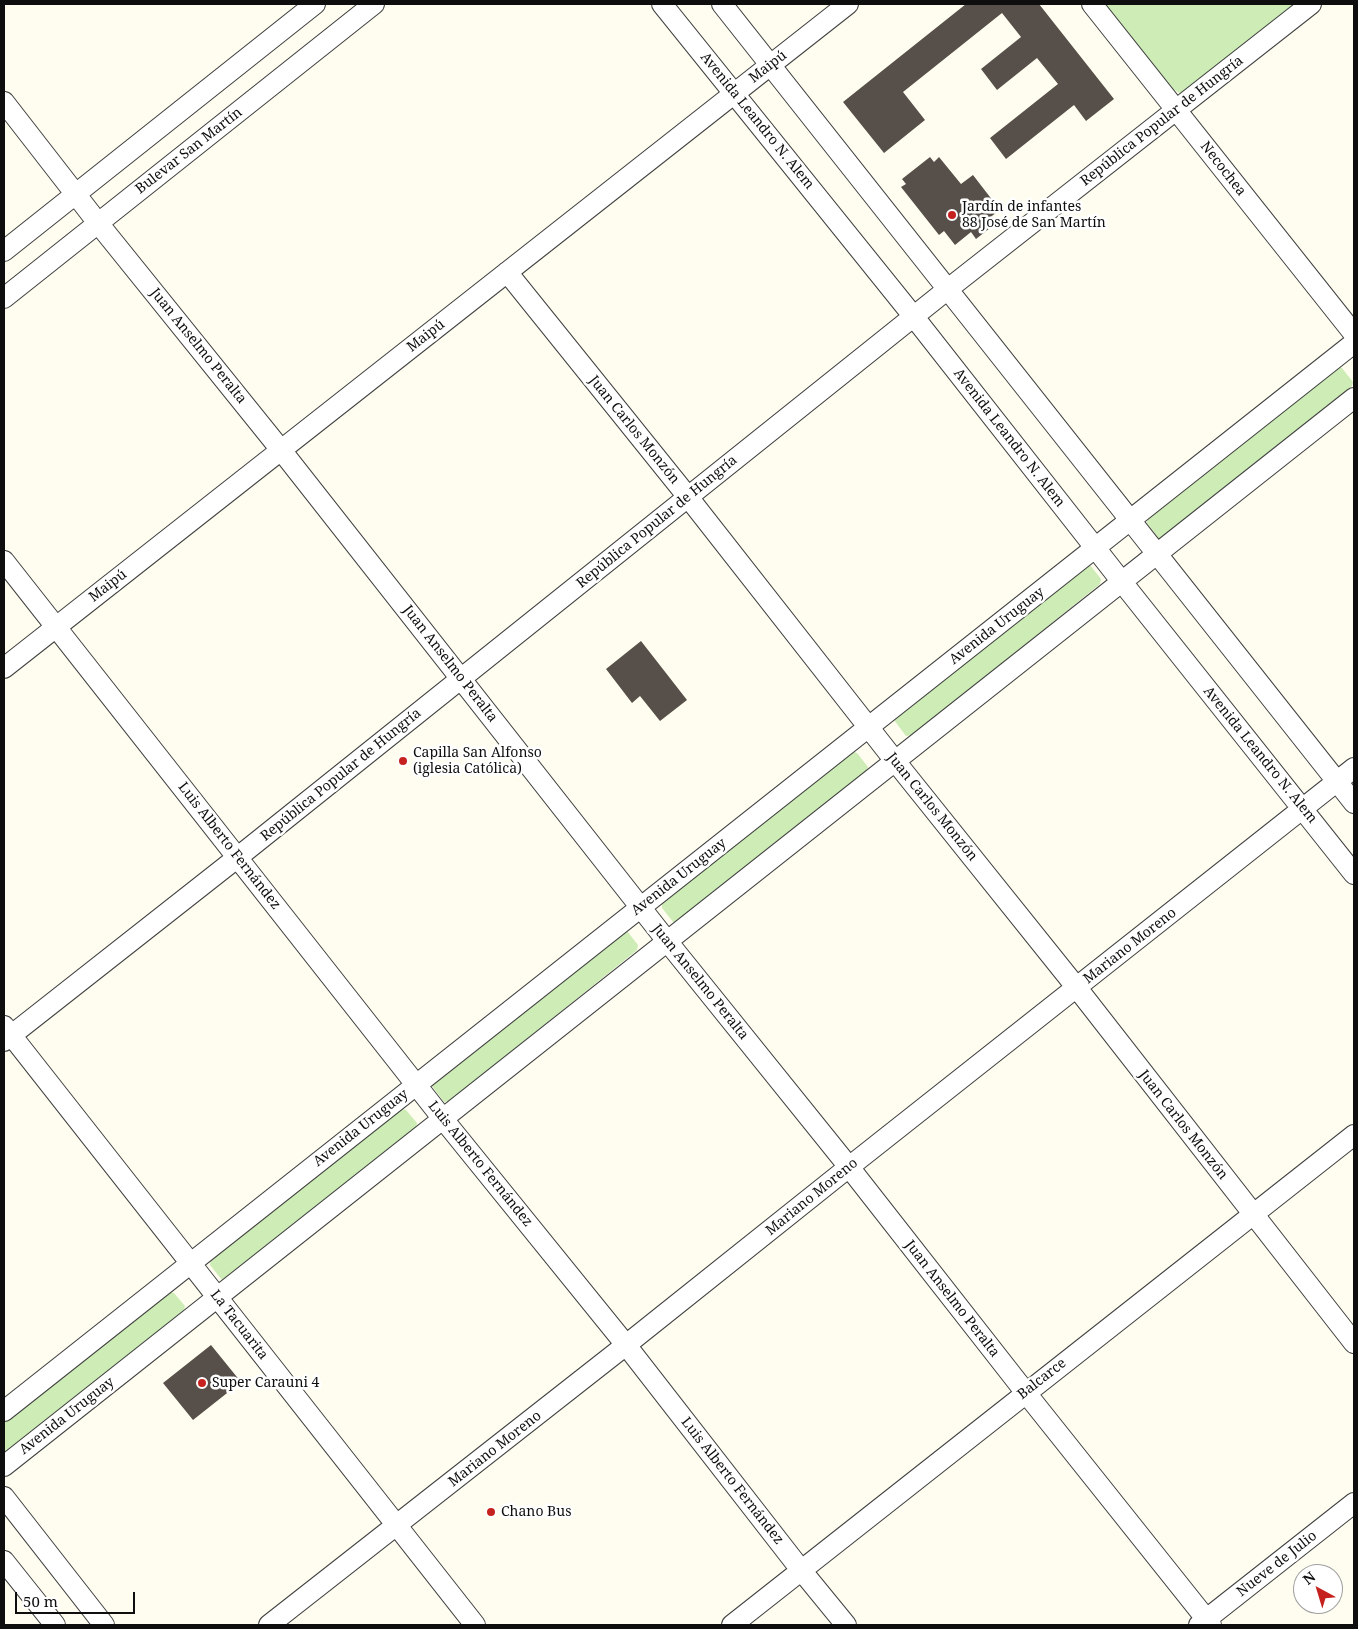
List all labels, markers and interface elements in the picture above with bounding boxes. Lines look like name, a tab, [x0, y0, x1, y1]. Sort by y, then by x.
street label: Maipú	[746, 47, 790, 87]
street label: Avenida Leandro N. Alem	[697, 49, 817, 193]
street label: República Popular de Hungría	[1077, 52, 1247, 190]
street label: Bulevar San Martín	[132, 104, 246, 198]
street label: Necochea	[1197, 138, 1249, 200]
place label: Jardín de infantes 88 José de San Martín	[962, 199, 1106, 232]
marker: Jardín de infantes 88 José de San Martín	[946, 209, 958, 221]
street label: Juan Anselmo Peralta	[146, 285, 250, 407]
street label: Maipú	[404, 316, 448, 356]
street label: Avenida Leandro N. Alem	[950, 365, 1068, 511]
street label: Juan Carlos Monzón	[585, 372, 683, 488]
street label: República Popular de Hungría	[573, 452, 741, 592]
street label: Maipú	[86, 566, 130, 606]
street label: Avenida Uruguay	[946, 584, 1048, 668]
street label: Juan Anselmo Peralta	[399, 602, 501, 726]
street label: Avenida Leandro N. Alem	[1200, 683, 1320, 827]
street label: República Popular de Hungría	[257, 705, 425, 845]
place label: Capilla San Alfonso (iglesia Católica)	[413, 745, 542, 778]
street label: Juan Carlos Monzón	[883, 749, 981, 865]
marker: Capilla San Alfonso (iglesia Católica)	[397, 755, 409, 767]
street label: Luis Alberto Fernández	[174, 779, 284, 913]
street label: Avenida Uruguay	[628, 835, 730, 919]
street label: Mariano Moreno	[1080, 905, 1180, 987]
street label: Juan Anselmo Peralta	[648, 921, 752, 1043]
street label: Juan Carlos Monzón	[1135, 1067, 1231, 1183]
street label: Avenida Uruguay	[310, 1086, 412, 1170]
street label: Luis Alberto Fernández	[424, 1098, 536, 1230]
street label: Mariano Moreno	[763, 1155, 861, 1239]
street label: Juan Anselmo Peralta	[901, 1237, 1003, 1361]
street label: La Tacuarita	[207, 1287, 271, 1363]
street label: Balcarce	[1014, 1355, 1070, 1403]
street label: Avenida Uruguay	[16, 1374, 118, 1458]
place label: Super Carauni 4	[212, 1375, 319, 1391]
marker: Super Carauni 4	[196, 1377, 208, 1389]
street label: Mariano Moreno	[445, 1408, 545, 1490]
street label: Luis Alberto Fernández	[677, 1414, 787, 1548]
place label: Chano Bus	[501, 1504, 571, 1520]
marker: Chano Bus	[485, 1506, 497, 1518]
street label: Nueve de Julio	[1234, 1528, 1320, 1600]
north arrow	[1293, 1564, 1343, 1614]
scale bar	[18, 1582, 138, 1614]
text: 50 m	[23, 1591, 58, 1611]

